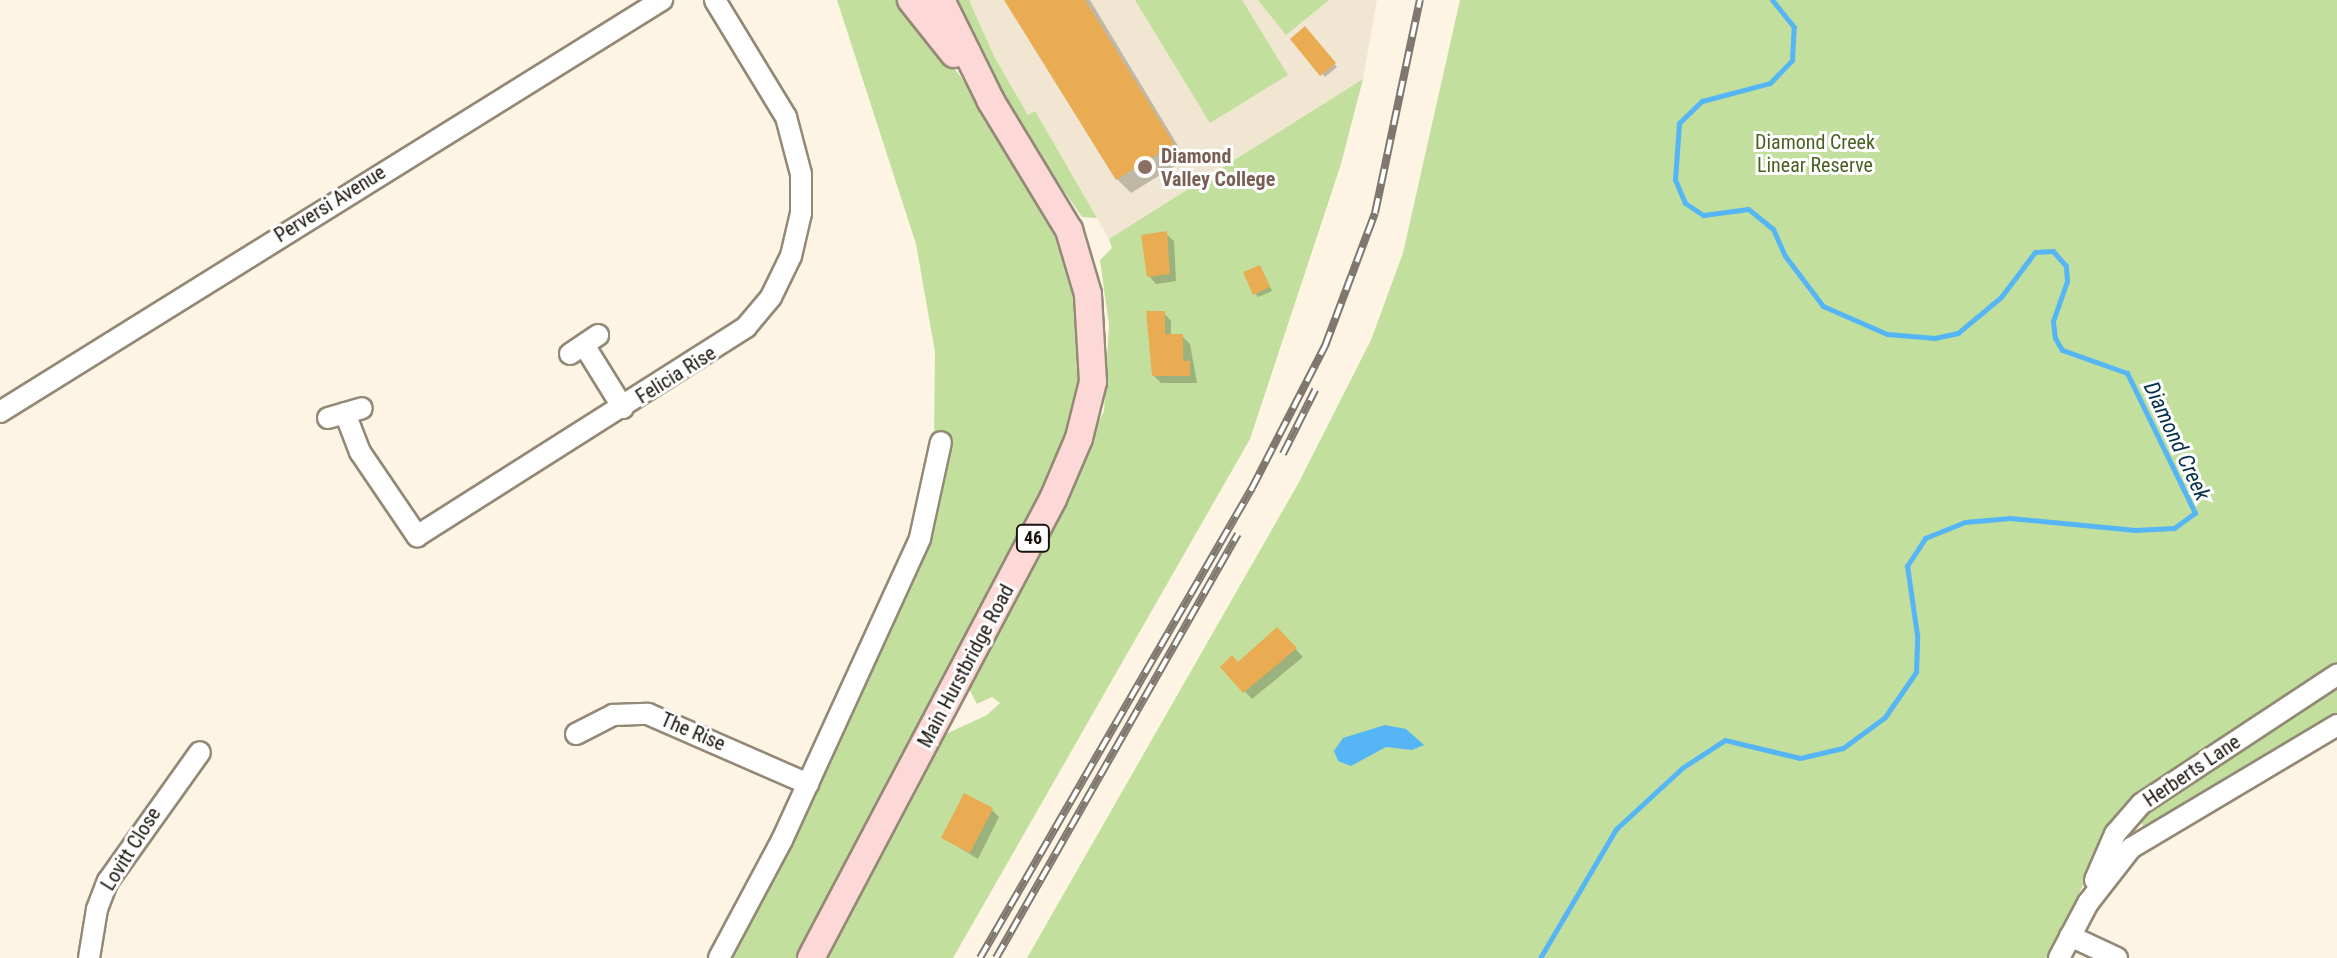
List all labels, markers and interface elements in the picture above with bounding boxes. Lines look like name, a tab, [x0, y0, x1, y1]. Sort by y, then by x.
park label: Diamond Creek Linear Reserve	[1755, 131, 1875, 178]
place label: Diamond Valley College	[1161, 144, 1275, 191]
marker: Diamond Valley College	[1136, 158, 1154, 176]
street label: Perversi Avenue	[270, 160, 390, 248]
street label: Felicia Rise	[632, 341, 720, 409]
water label: Diamond Creek	[2138, 377, 2216, 505]
road number: 46	[1015, 524, 1051, 552]
street label: Main Hurstbridge Road	[913, 580, 1019, 752]
street label: The Rise	[657, 708, 729, 756]
street label: Herberts Lane	[2139, 730, 2245, 812]
street label: Lovitt Close	[96, 803, 166, 895]

